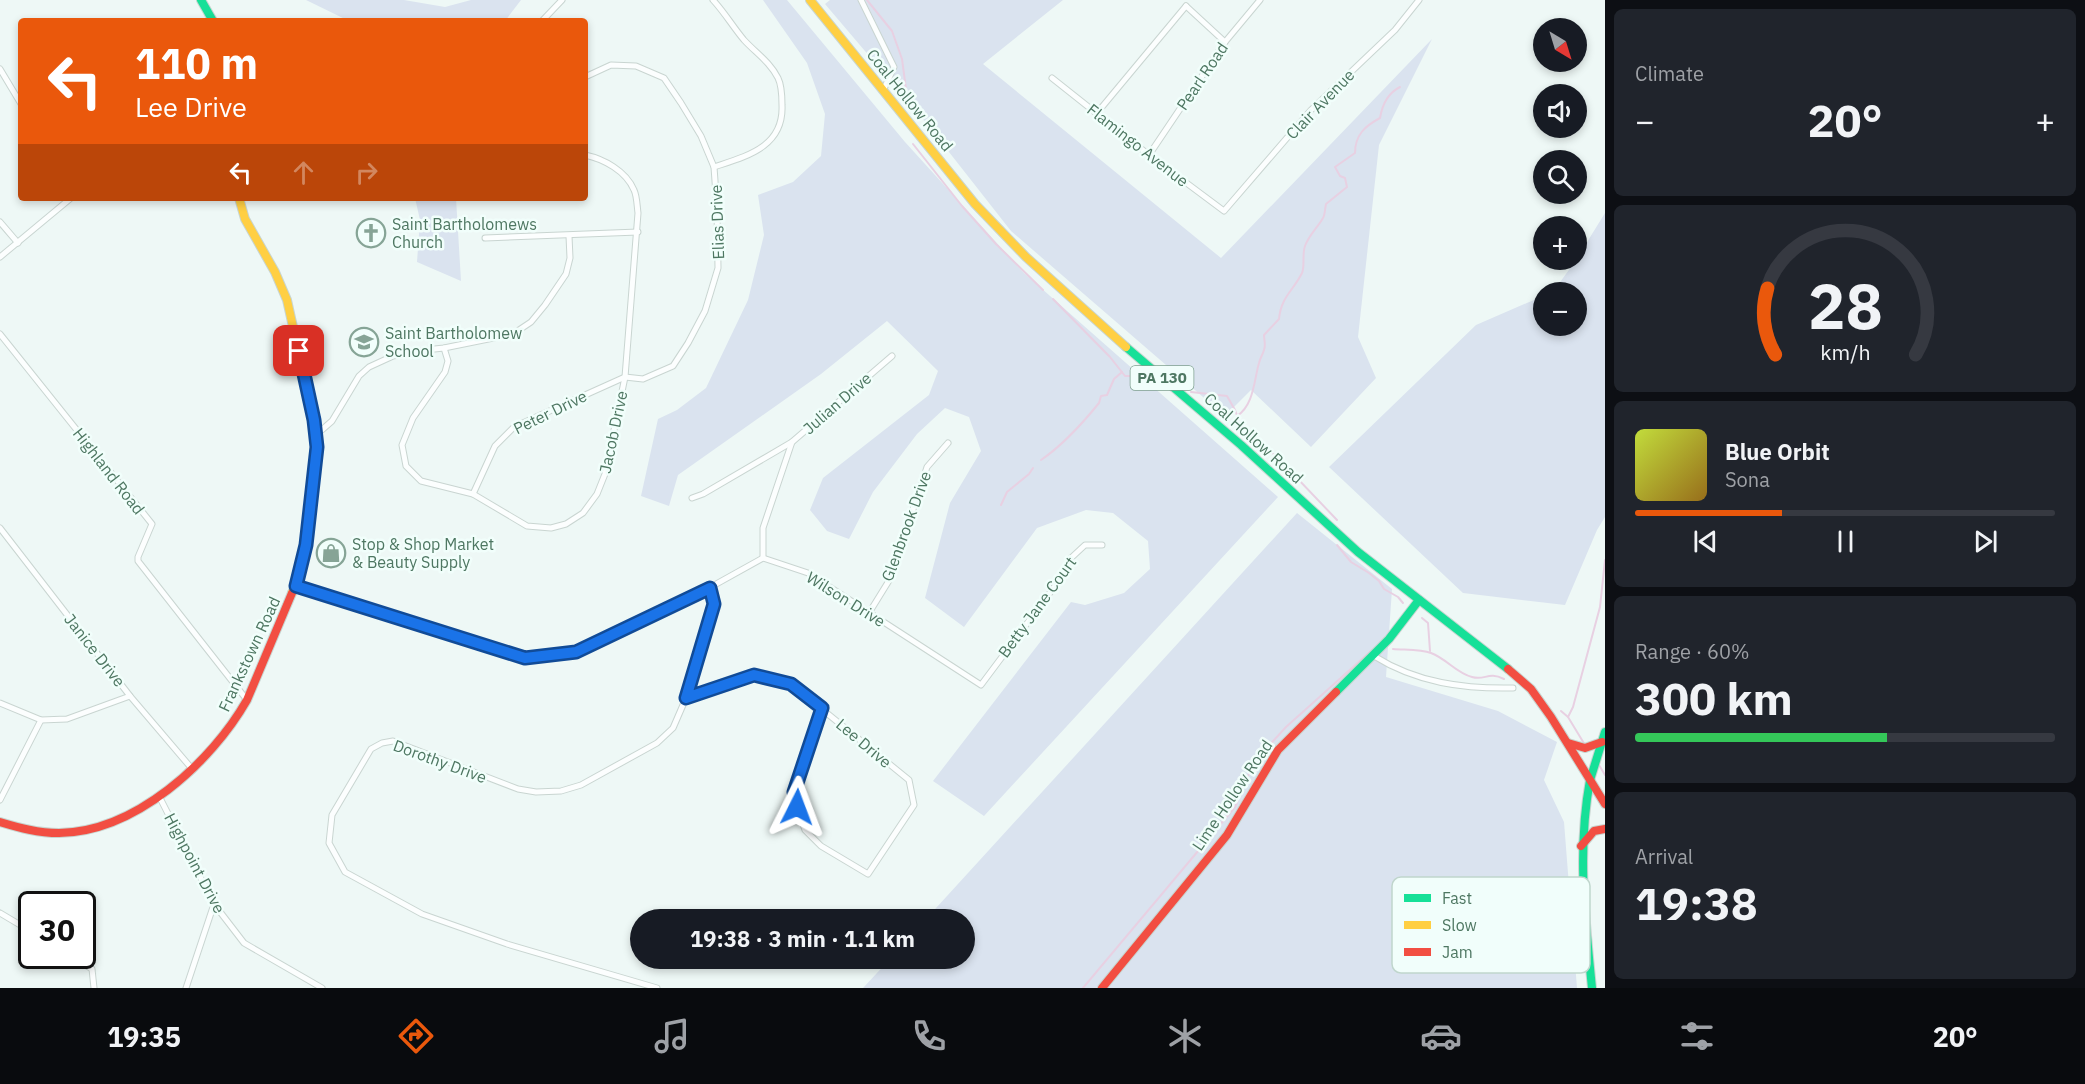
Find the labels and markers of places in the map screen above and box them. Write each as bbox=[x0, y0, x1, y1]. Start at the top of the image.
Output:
place label: Saint Bartholomews Church bbox=[392, 214, 537, 252]
church icon: Saint Bartholomews Church bbox=[355, 217, 387, 249]
place label: Saint Bartholomew School bbox=[385, 323, 522, 361]
pin bbox=[273, 325, 324, 376]
school or university icon: Saint Bartholomew School bbox=[348, 326, 380, 358]
place label: Stop & Shop Market & Beauty Supply bbox=[352, 534, 494, 572]
shop icon: Stop & Shop Market & Beauty Supply bbox=[315, 537, 347, 569]

